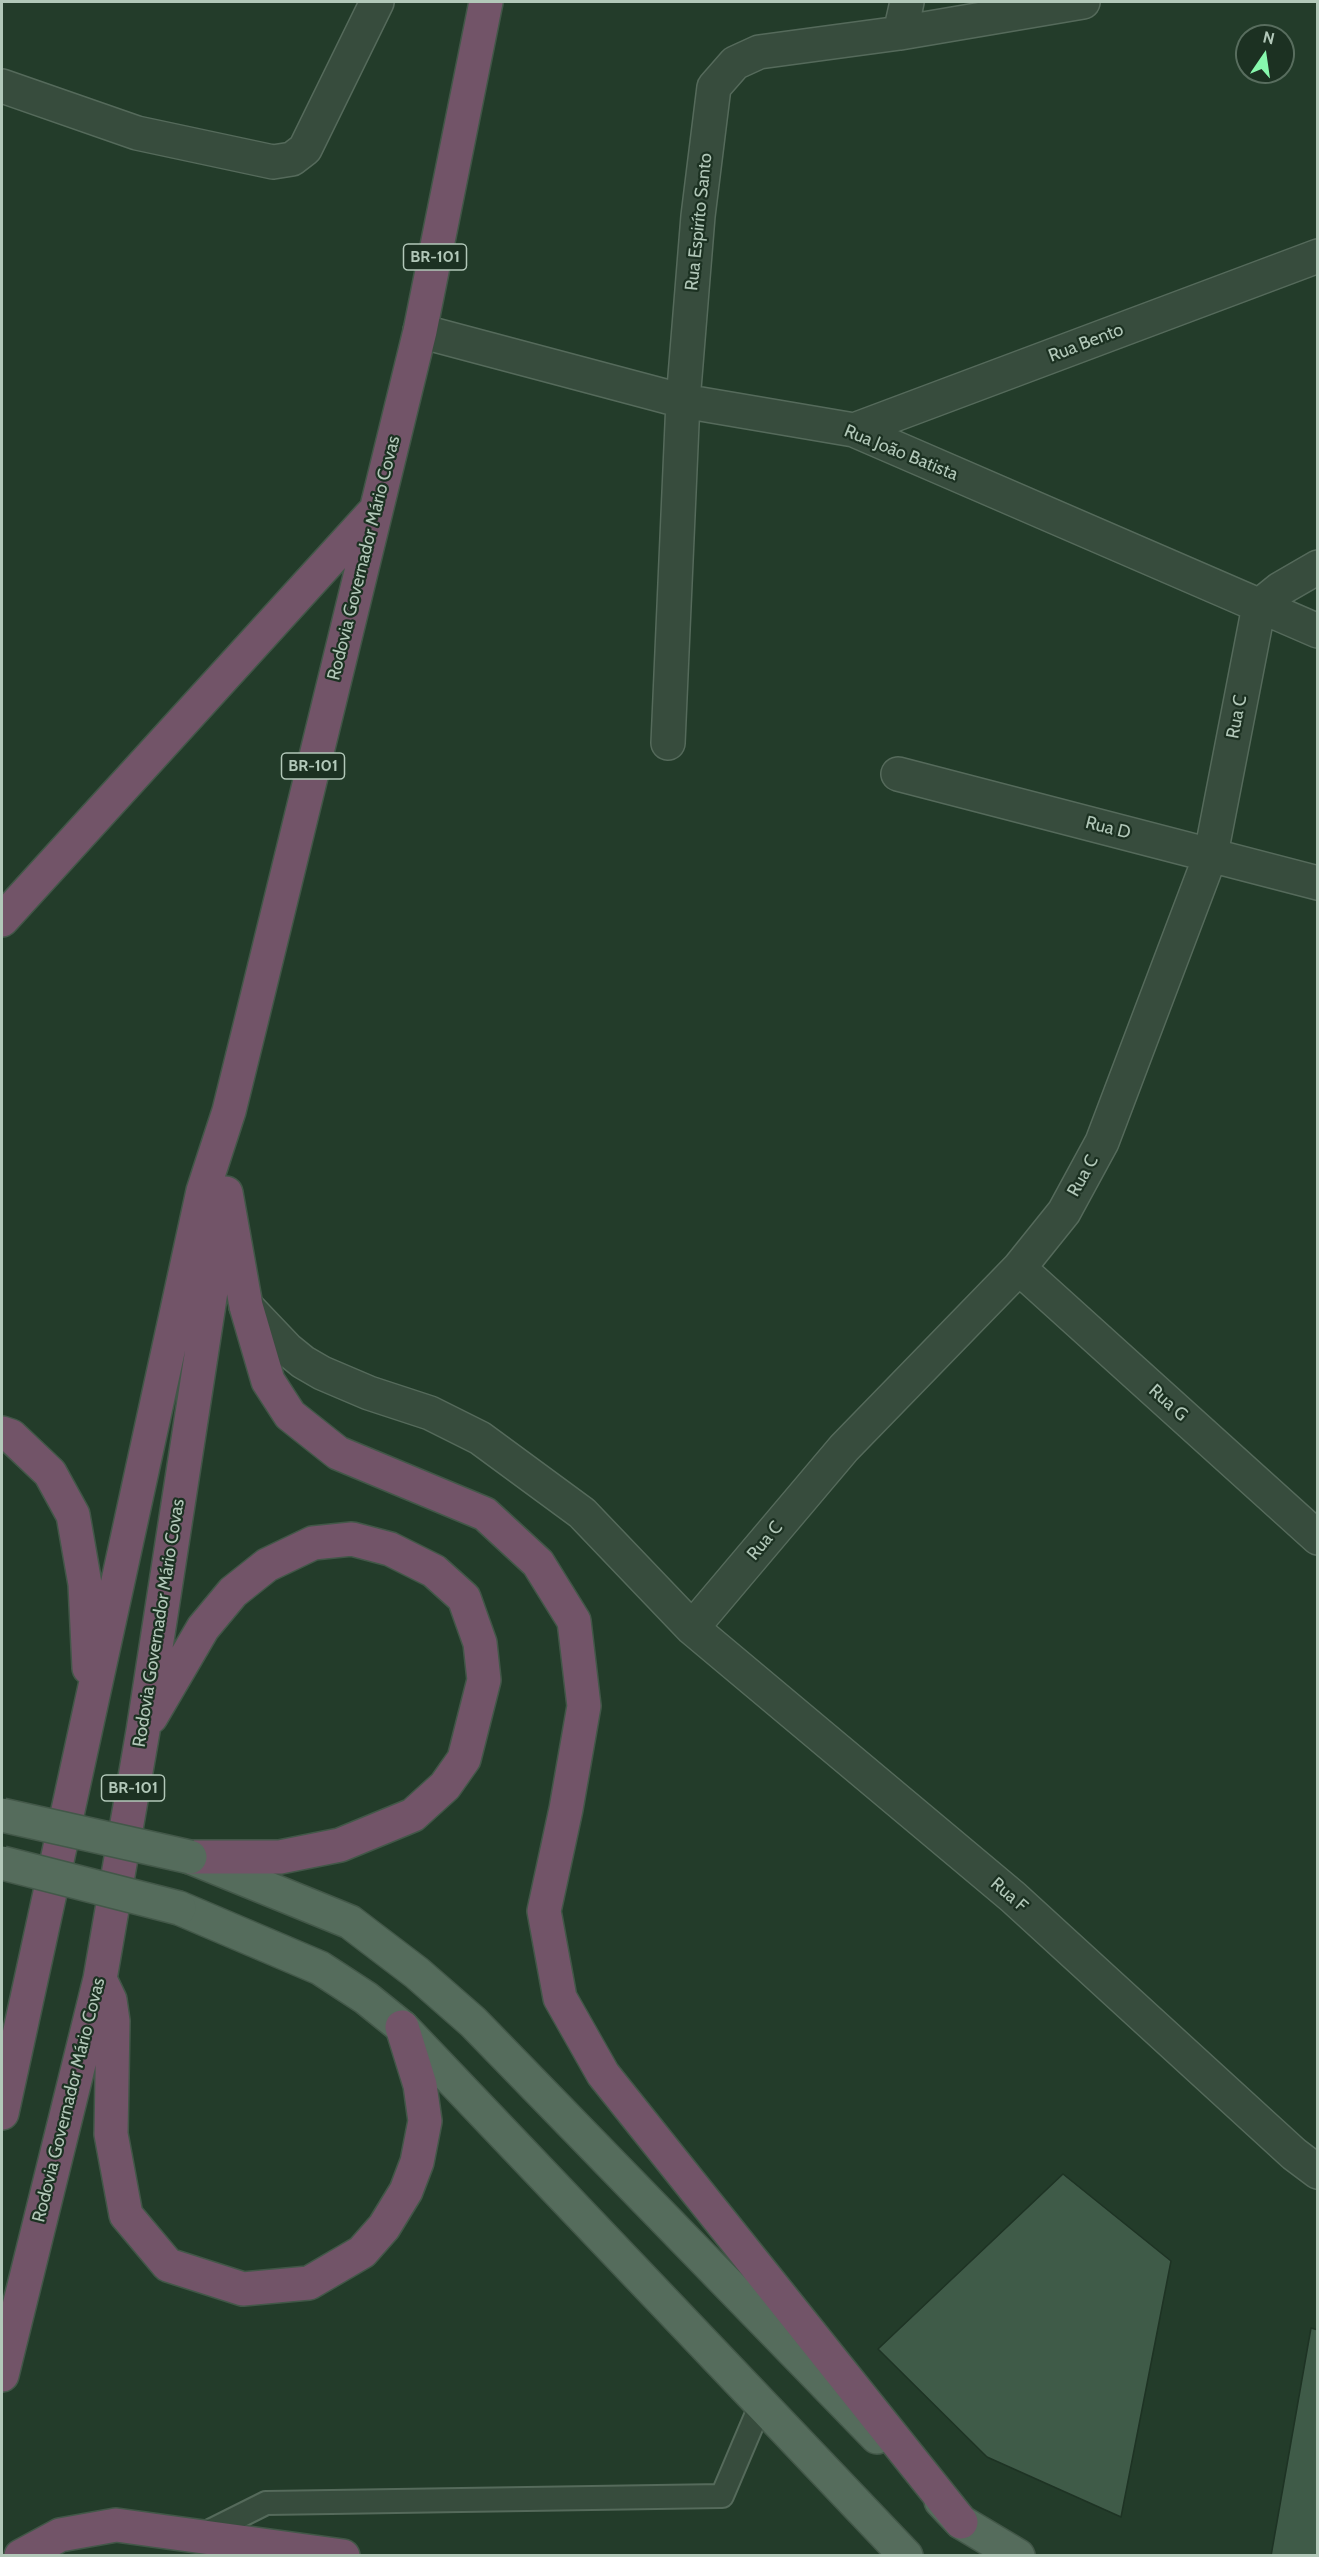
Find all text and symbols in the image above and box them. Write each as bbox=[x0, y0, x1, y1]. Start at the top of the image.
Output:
north arrow bbox=[1235, 24, 1295, 84]
text: N bbox=[1261, 27, 1276, 48]
street label: Rua Espiríto Santo bbox=[681, 152, 717, 292]
road number: BR-101 bbox=[404, 244, 466, 270]
street label: Rua Bento bbox=[1045, 319, 1127, 367]
street label: Rua João Batista bbox=[841, 420, 961, 486]
street label: Rodovia Governador Mário Covas bbox=[323, 434, 405, 682]
street label: Rua C bbox=[1222, 693, 1252, 741]
road number: BR-101 bbox=[282, 753, 344, 779]
street label: Rua D bbox=[1083, 812, 1133, 844]
street label: Rua C bbox=[1063, 1152, 1103, 1200]
street label: Rua G bbox=[1144, 1380, 1192, 1426]
street label: Rodovia Governador Mário Covas bbox=[129, 1497, 189, 1749]
street label: Rua C bbox=[743, 1517, 787, 1565]
road number: BR-101 bbox=[102, 1775, 164, 1801]
street label: Rua F bbox=[986, 1873, 1032, 1917]
street label: Rodovia Governador Mário Covas bbox=[28, 1976, 110, 2224]

